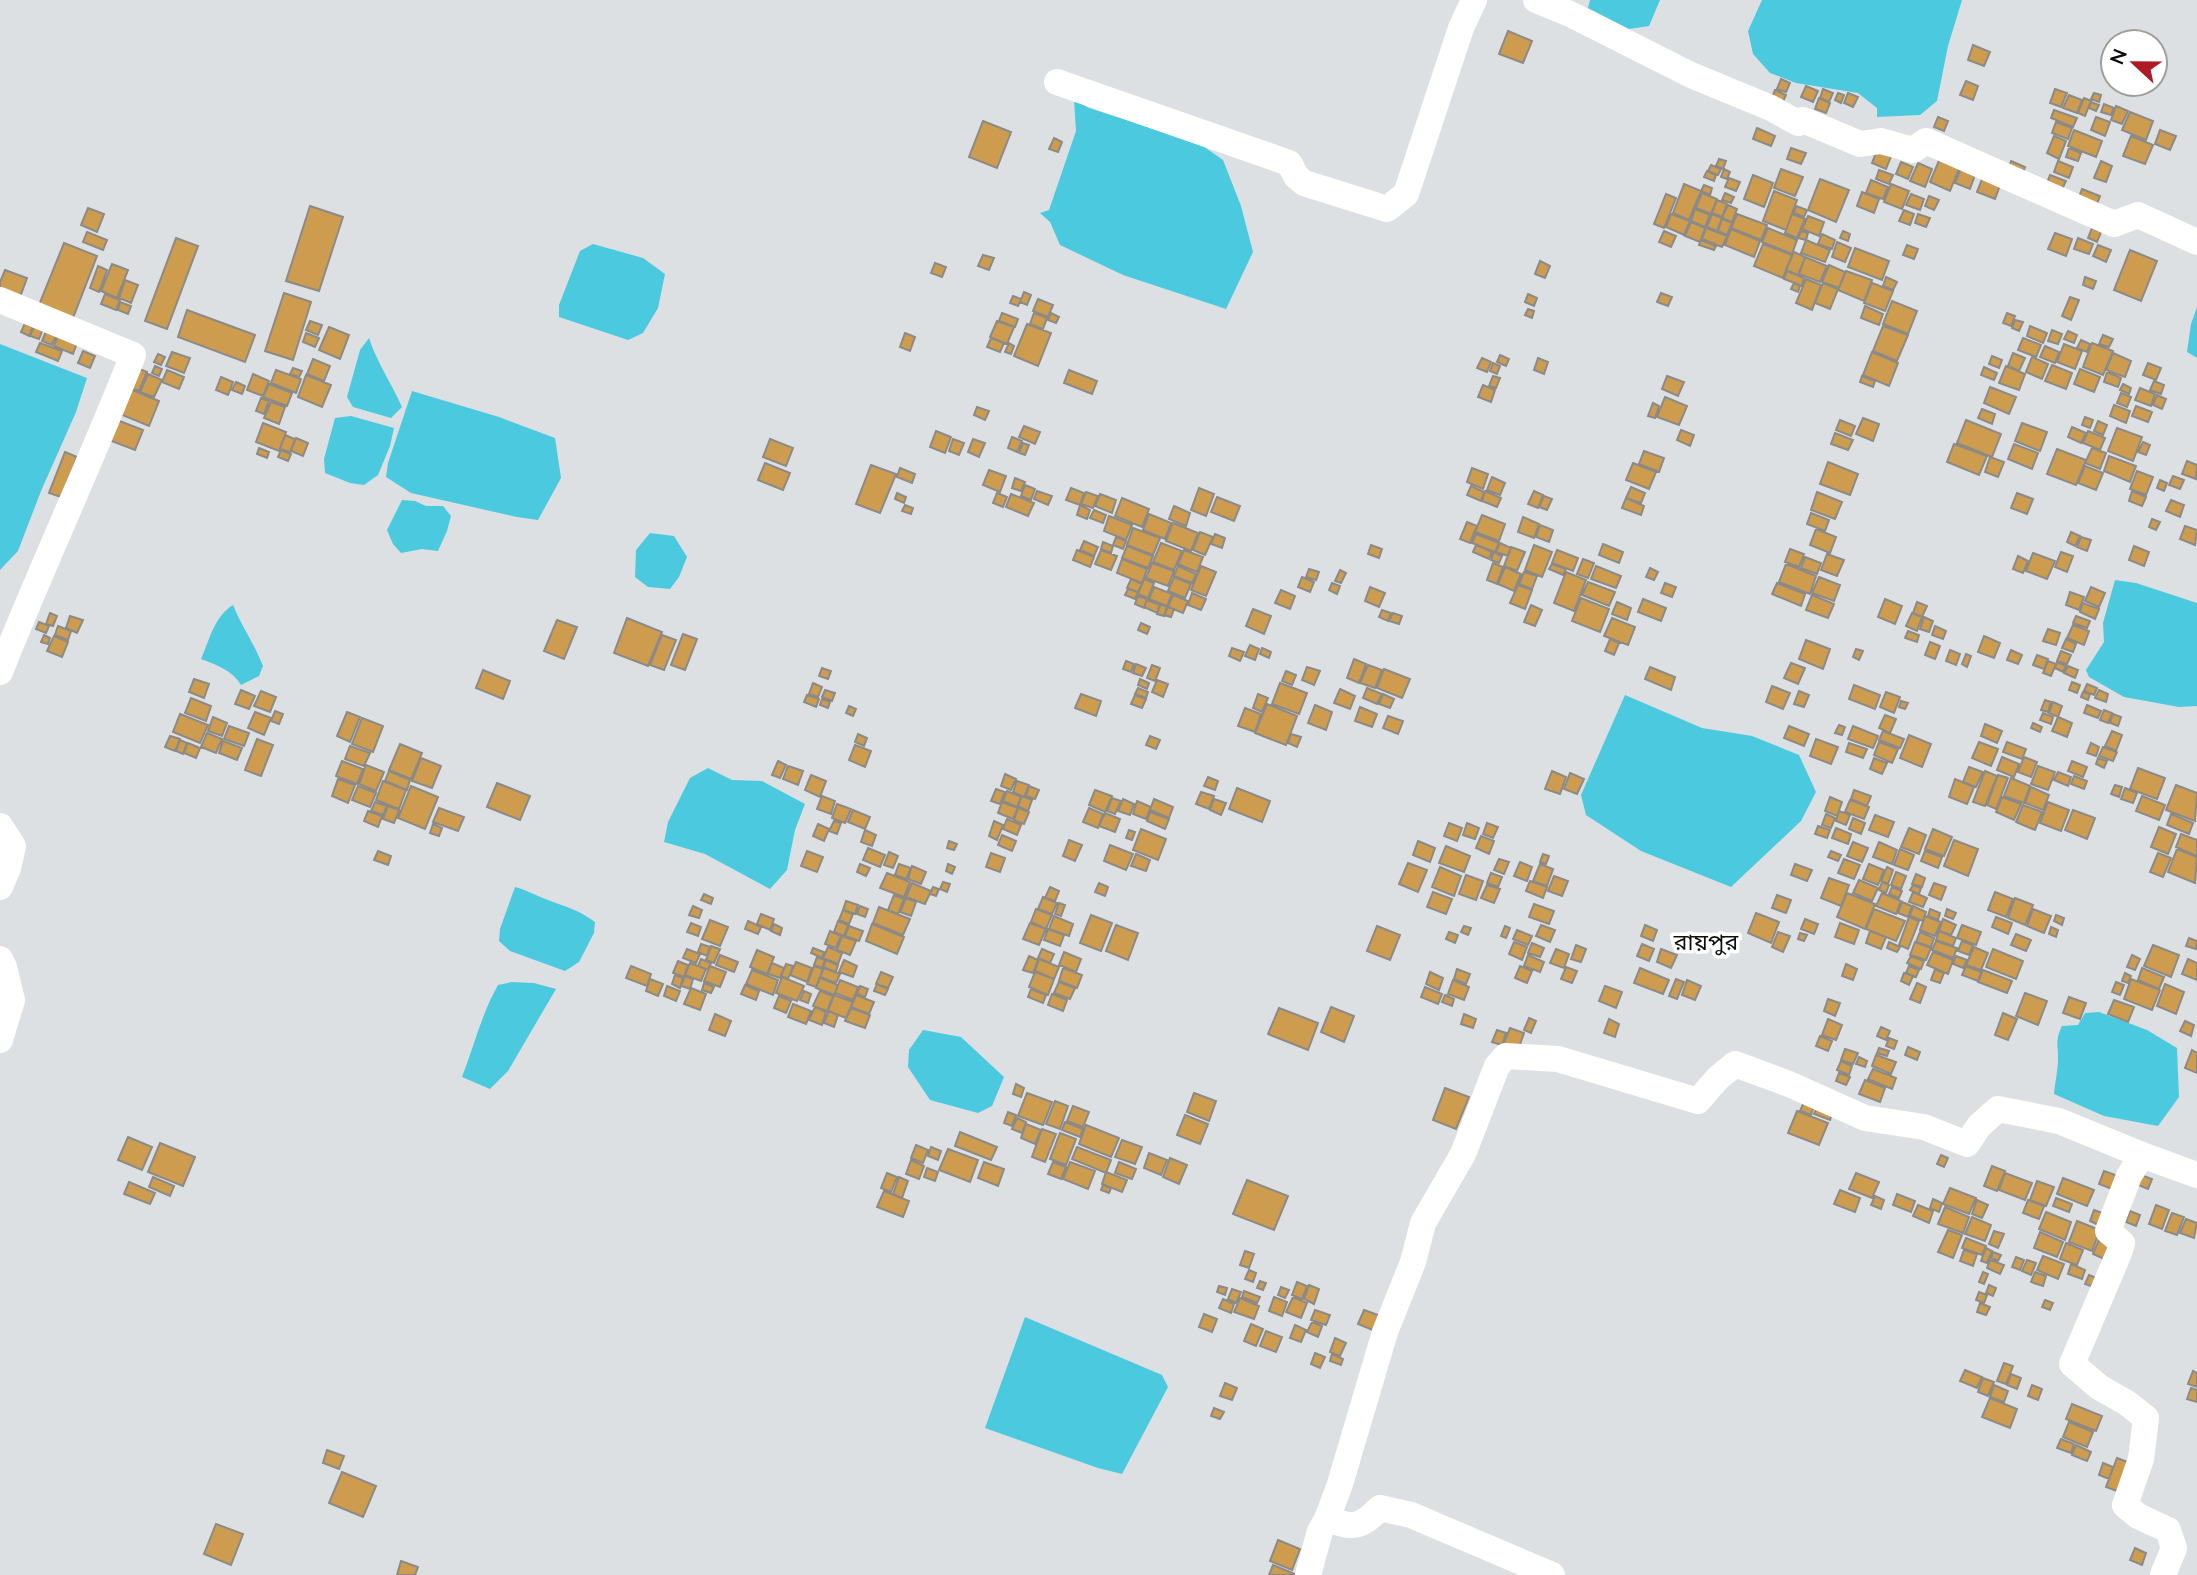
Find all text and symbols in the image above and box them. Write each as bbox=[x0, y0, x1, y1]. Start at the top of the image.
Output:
north arrow bbox=[2099, 28, 2169, 98]
text: N bbox=[2104, 45, 2131, 68]
district label: রায়পুর bbox=[1673, 927, 1738, 956]

